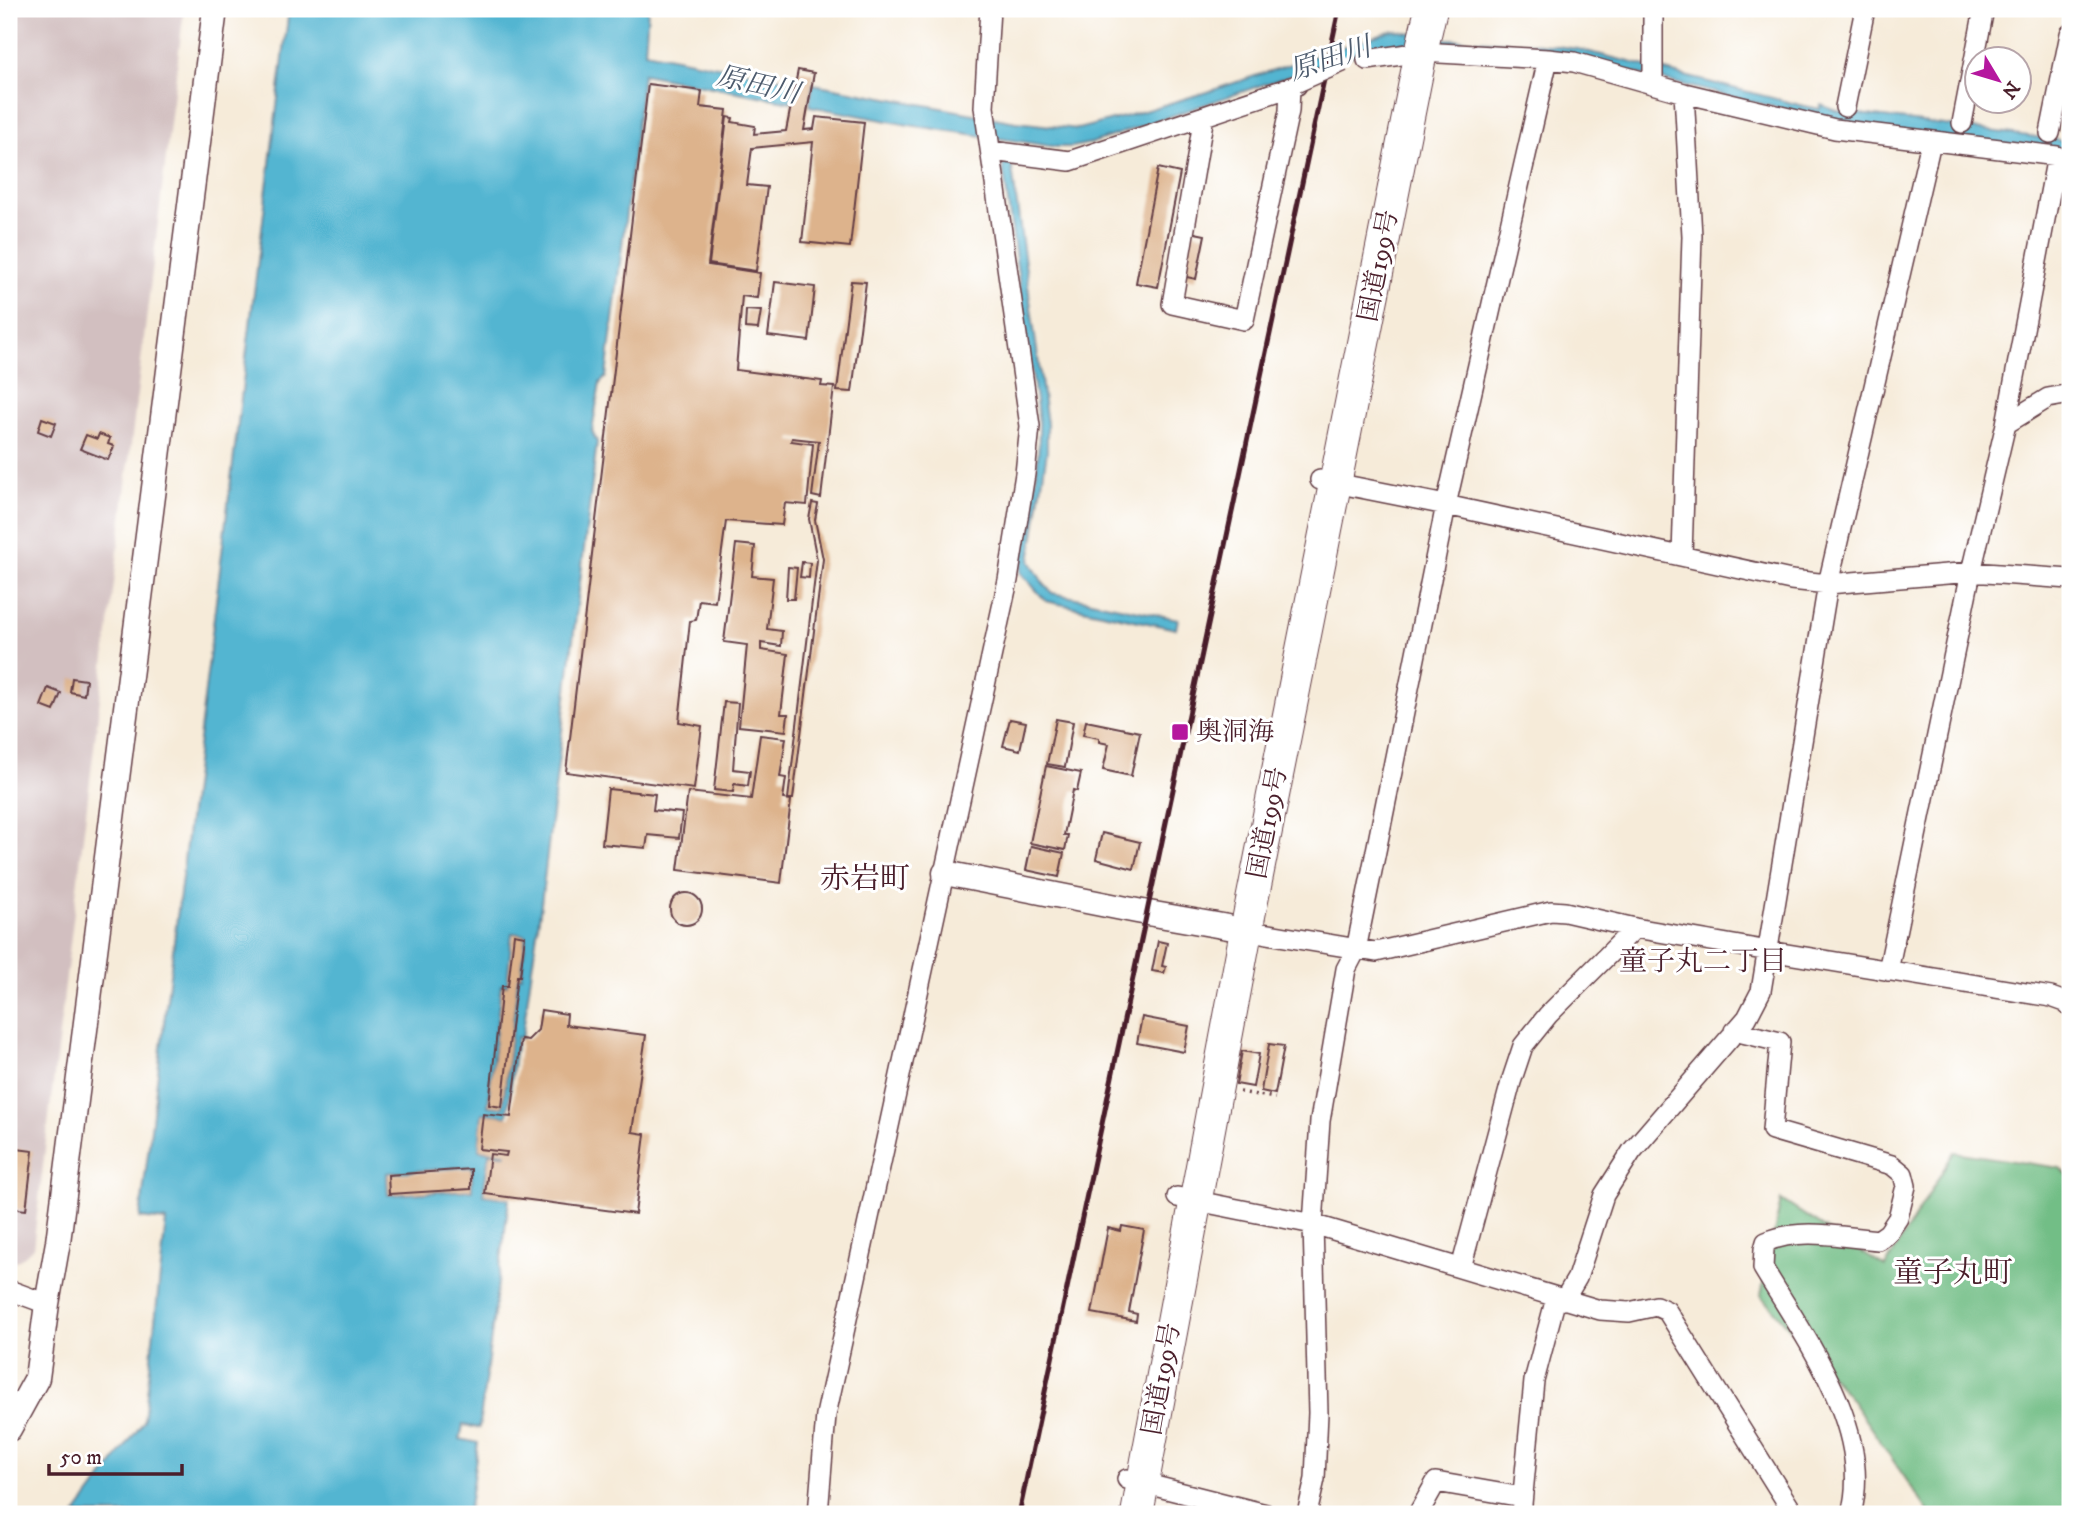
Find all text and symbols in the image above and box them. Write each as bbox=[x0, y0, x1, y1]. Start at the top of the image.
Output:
water label: 原田川 bbox=[1285, 28, 1378, 89]
north arrow bbox=[1964, 46, 2034, 116]
water label: 原田川 bbox=[713, 58, 806, 112]
text: N bbox=[1996, 76, 2024, 103]
street label: 国道199号 bbox=[1352, 207, 1406, 325]
place label: 奥洞海 bbox=[1196, 716, 1274, 749]
marker: 奥洞海 bbox=[1170, 722, 1190, 742]
street label: 国道199号 bbox=[1241, 764, 1295, 882]
district label: 赤岩町 bbox=[820, 861, 910, 898]
district label: 童子丸二丁目 bbox=[1619, 944, 1787, 979]
district label: 童子丸町 bbox=[1893, 1255, 2013, 1292]
street label: 国道199号 bbox=[1136, 1320, 1188, 1438]
scale bar bbox=[49, 1432, 182, 1476]
text: 50 m bbox=[60, 1445, 102, 1471]

